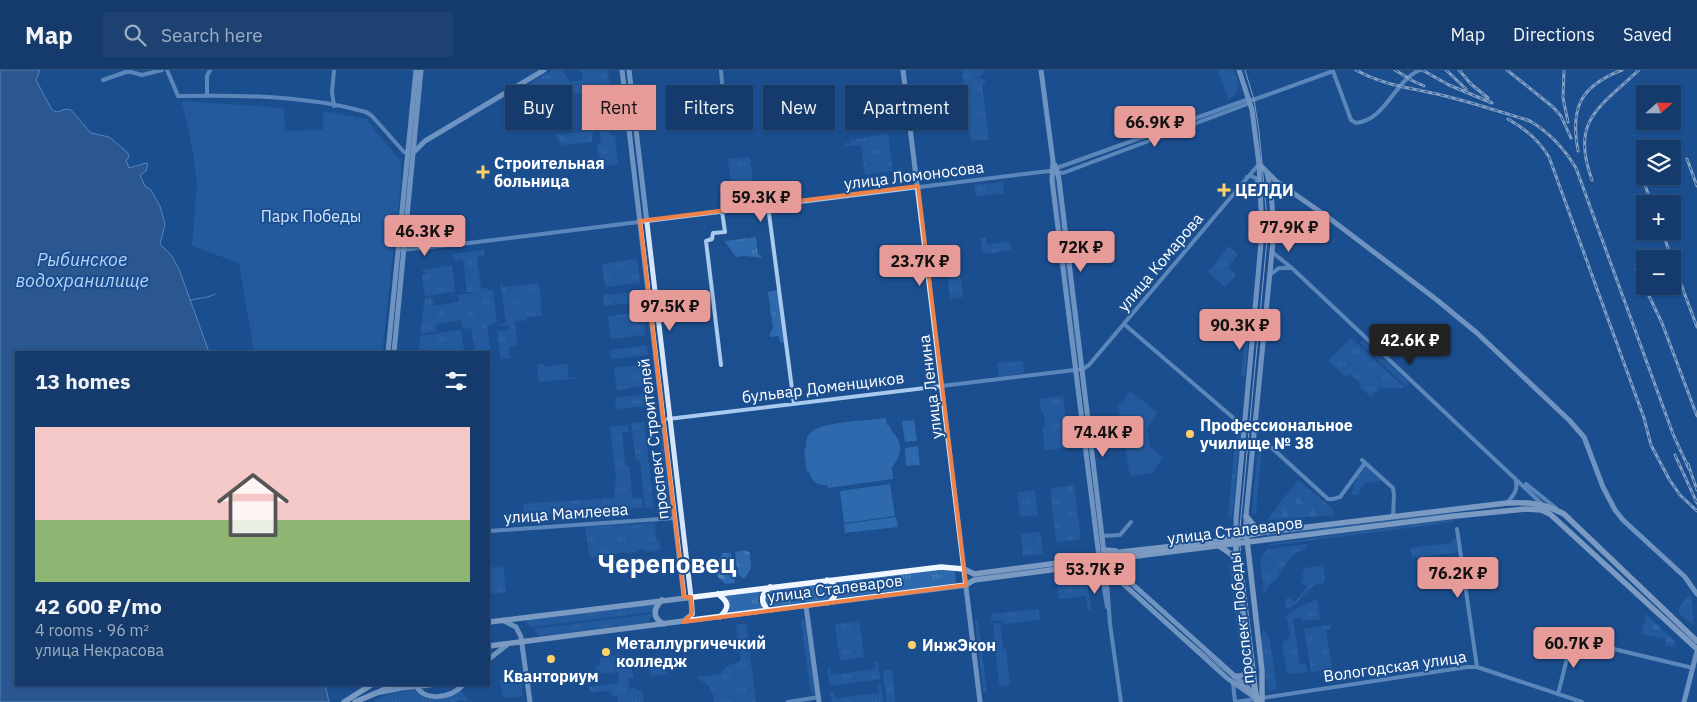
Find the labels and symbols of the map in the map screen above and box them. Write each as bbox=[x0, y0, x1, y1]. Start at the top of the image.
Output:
north arrow bbox=[1636, 85, 1681, 130]
pin: 66.9K ₽ bbox=[1109, 106, 1201, 148]
place label: Строительная больница bbox=[494, 153, 605, 191]
street label: улица Ломоносова bbox=[843, 156, 986, 194]
marker: Строительная больница bbox=[476, 165, 490, 179]
pin: 59.3K ₽ bbox=[715, 180, 807, 223]
place label: ЦЕЛДИ bbox=[1235, 180, 1294, 200]
marker: ЦЕЛДИ bbox=[1217, 183, 1231, 197]
park label: Парк Победы bbox=[261, 206, 361, 226]
street label: улица Комарова bbox=[1113, 208, 1207, 315]
pin: 77.9K ₽ bbox=[1243, 210, 1335, 253]
pin: 46.3K ₽ bbox=[379, 214, 471, 257]
pin: 72K ₽ bbox=[1046, 230, 1116, 273]
pin: 23.7K ₽ bbox=[874, 244, 966, 287]
water label: Рыбинское водохранилище bbox=[15, 248, 149, 292]
pin: 97.5K ₽ bbox=[624, 290, 716, 332]
pin: 90.3K ₽ bbox=[1194, 308, 1286, 351]
pin: 42.6K ₽ bbox=[1364, 324, 1456, 366]
street label: улица Ленина bbox=[914, 333, 946, 440]
street label: проспект Строителей bbox=[633, 357, 673, 521]
street label: бульвар Доменщиков bbox=[741, 367, 905, 407]
place label: Профессиональное училище № 38 bbox=[1200, 415, 1353, 453]
pin: 74.4K ₽ bbox=[1057, 416, 1149, 458]
marker: Профессиональное училище № 38 bbox=[1184, 428, 1196, 440]
street label: улица Мамлеева bbox=[503, 499, 629, 527]
street label: улица Сталеваров bbox=[1166, 512, 1304, 548]
district label: Череповец bbox=[598, 546, 737, 580]
street label: проспект Победы bbox=[1224, 551, 1258, 685]
pin: 53.7K ₽ bbox=[1049, 552, 1141, 595]
pin: 76.2K ₽ bbox=[1412, 556, 1504, 599]
street label: улица Сталеваров bbox=[766, 570, 904, 606]
pin: 60.7K ₽ bbox=[1528, 626, 1620, 669]
place label: Металлургичечкий колледж bbox=[616, 633, 766, 671]
place label: ИнжЭкон bbox=[922, 635, 996, 655]
marker: ИнжЭкон bbox=[906, 639, 918, 651]
marker: Металлургичечкий колледж bbox=[600, 646, 612, 658]
street label: Вологодская улица bbox=[1322, 646, 1468, 686]
marker: Кванториум bbox=[545, 653, 557, 665]
place label: Кванториум bbox=[503, 666, 599, 686]

